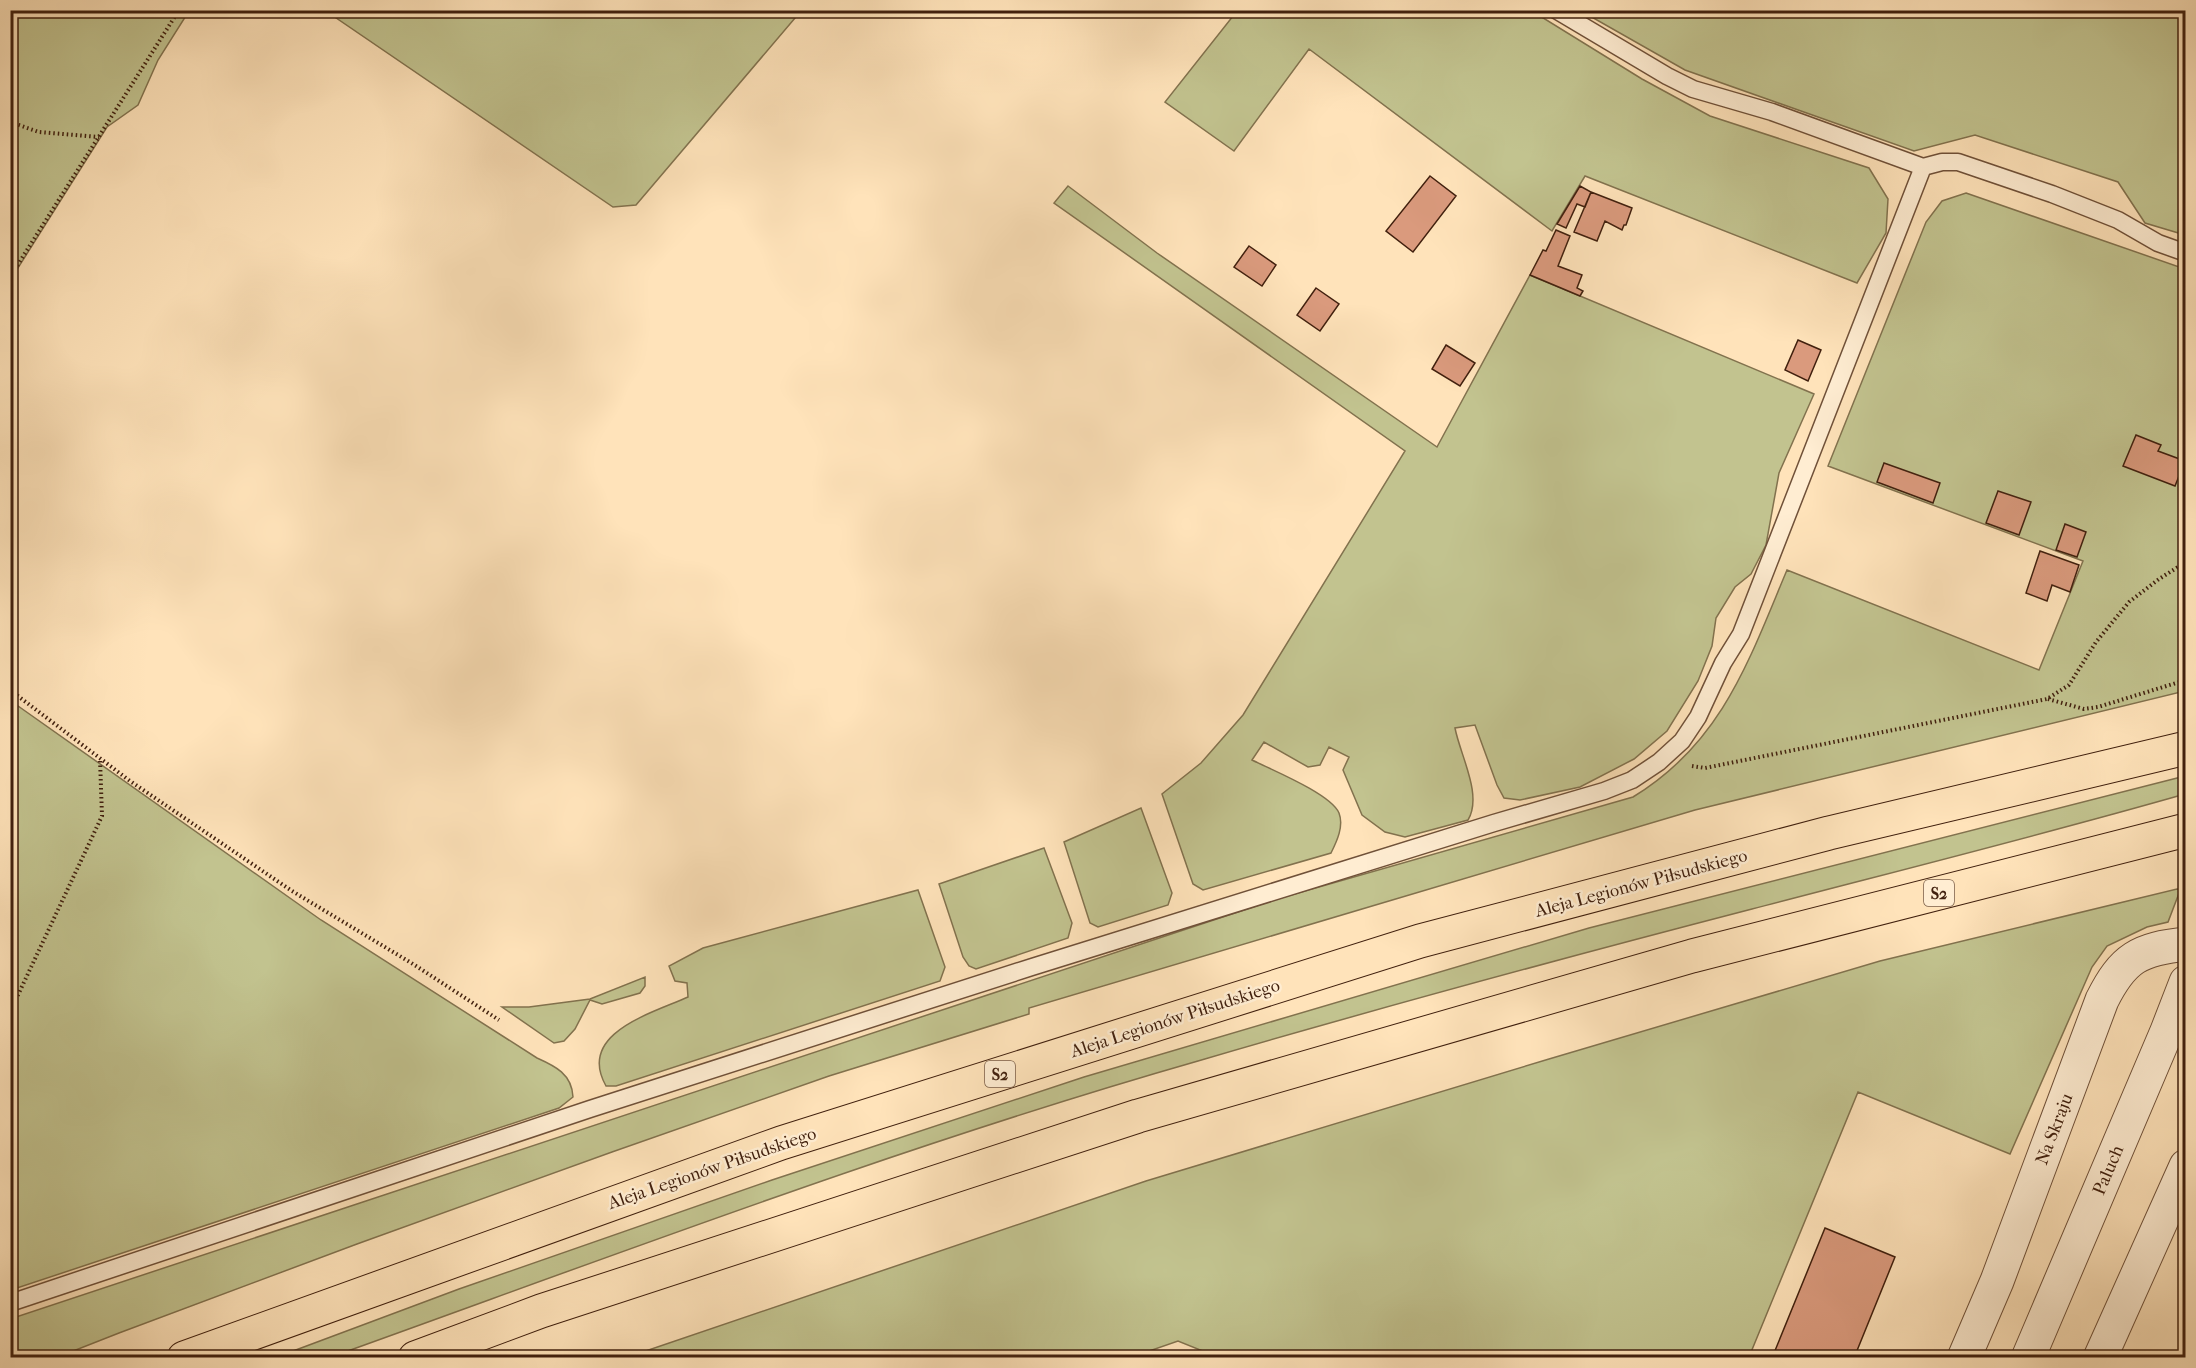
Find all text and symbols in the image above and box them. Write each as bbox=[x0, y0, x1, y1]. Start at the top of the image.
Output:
street label: Aleja Legionów Piłsudskiego bbox=[1532, 845, 1750, 922]
road number: S2 bbox=[1924, 880, 1954, 906]
street label: Aleja Legionów Piłsudskiego bbox=[1067, 975, 1282, 1063]
road number: S2 bbox=[985, 1061, 1015, 1087]
street label: Na Skraju bbox=[2031, 1090, 2078, 1168]
street label: Aleja Legionów Piłsudskiego bbox=[604, 1123, 819, 1214]
street label: Paluch bbox=[2089, 1142, 2128, 1198]

